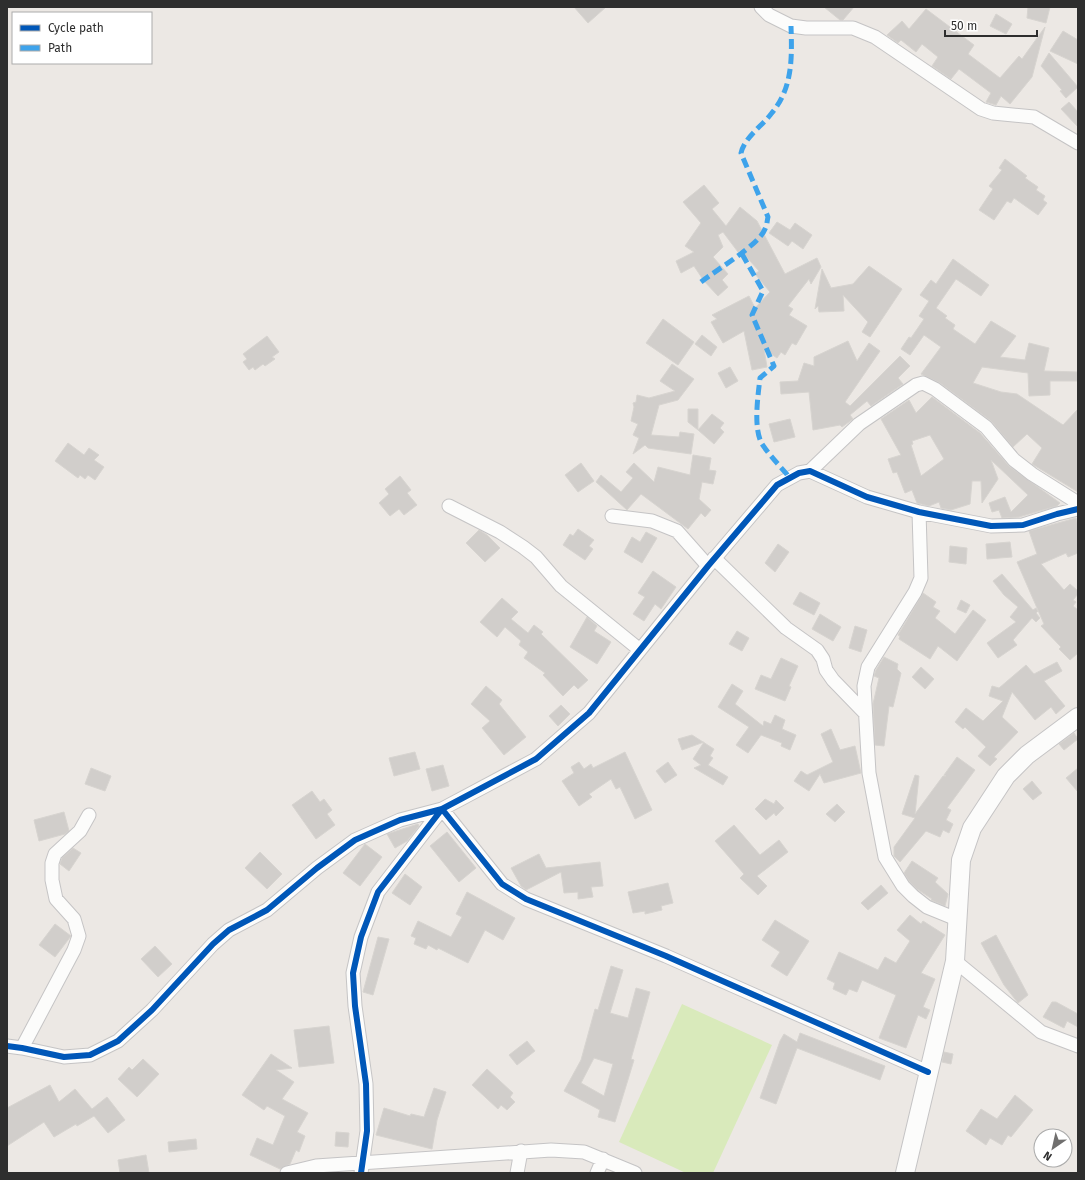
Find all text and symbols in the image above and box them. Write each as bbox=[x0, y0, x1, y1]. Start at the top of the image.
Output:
legend bbox=[12, 12, 152, 64]
scale bar bbox=[945, 12, 1037, 38]
text: 50 m bbox=[951, 19, 977, 33]
text: Cycle path bbox=[48, 21, 104, 35]
text: Path bbox=[48, 41, 72, 55]
north arrow bbox=[1033, 1128, 1073, 1168]
text: N bbox=[1041, 1148, 1054, 1163]

